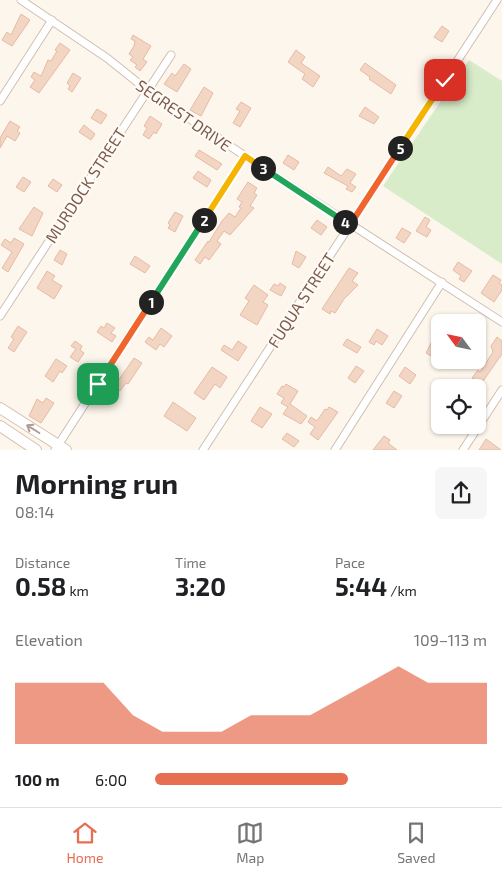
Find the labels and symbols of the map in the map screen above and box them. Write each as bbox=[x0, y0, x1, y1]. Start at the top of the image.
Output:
pin bbox=[424, 59, 466, 101]
street label: SEGREST DRIVE bbox=[133, 75, 235, 155]
street label: MURDOCK STREET bbox=[41, 124, 129, 246]
pin: 5 bbox=[388, 136, 412, 160]
pin: 3 bbox=[250, 156, 276, 180]
pin: 2 bbox=[192, 208, 216, 232]
pin: 4 bbox=[332, 210, 358, 234]
street label: FUQUA STREET bbox=[263, 249, 340, 351]
pin: 1 bbox=[138, 290, 164, 314]
north arrow bbox=[431, 314, 486, 369]
pin bbox=[77, 363, 119, 405]
one-way arrow bbox=[27, 423, 41, 433]

